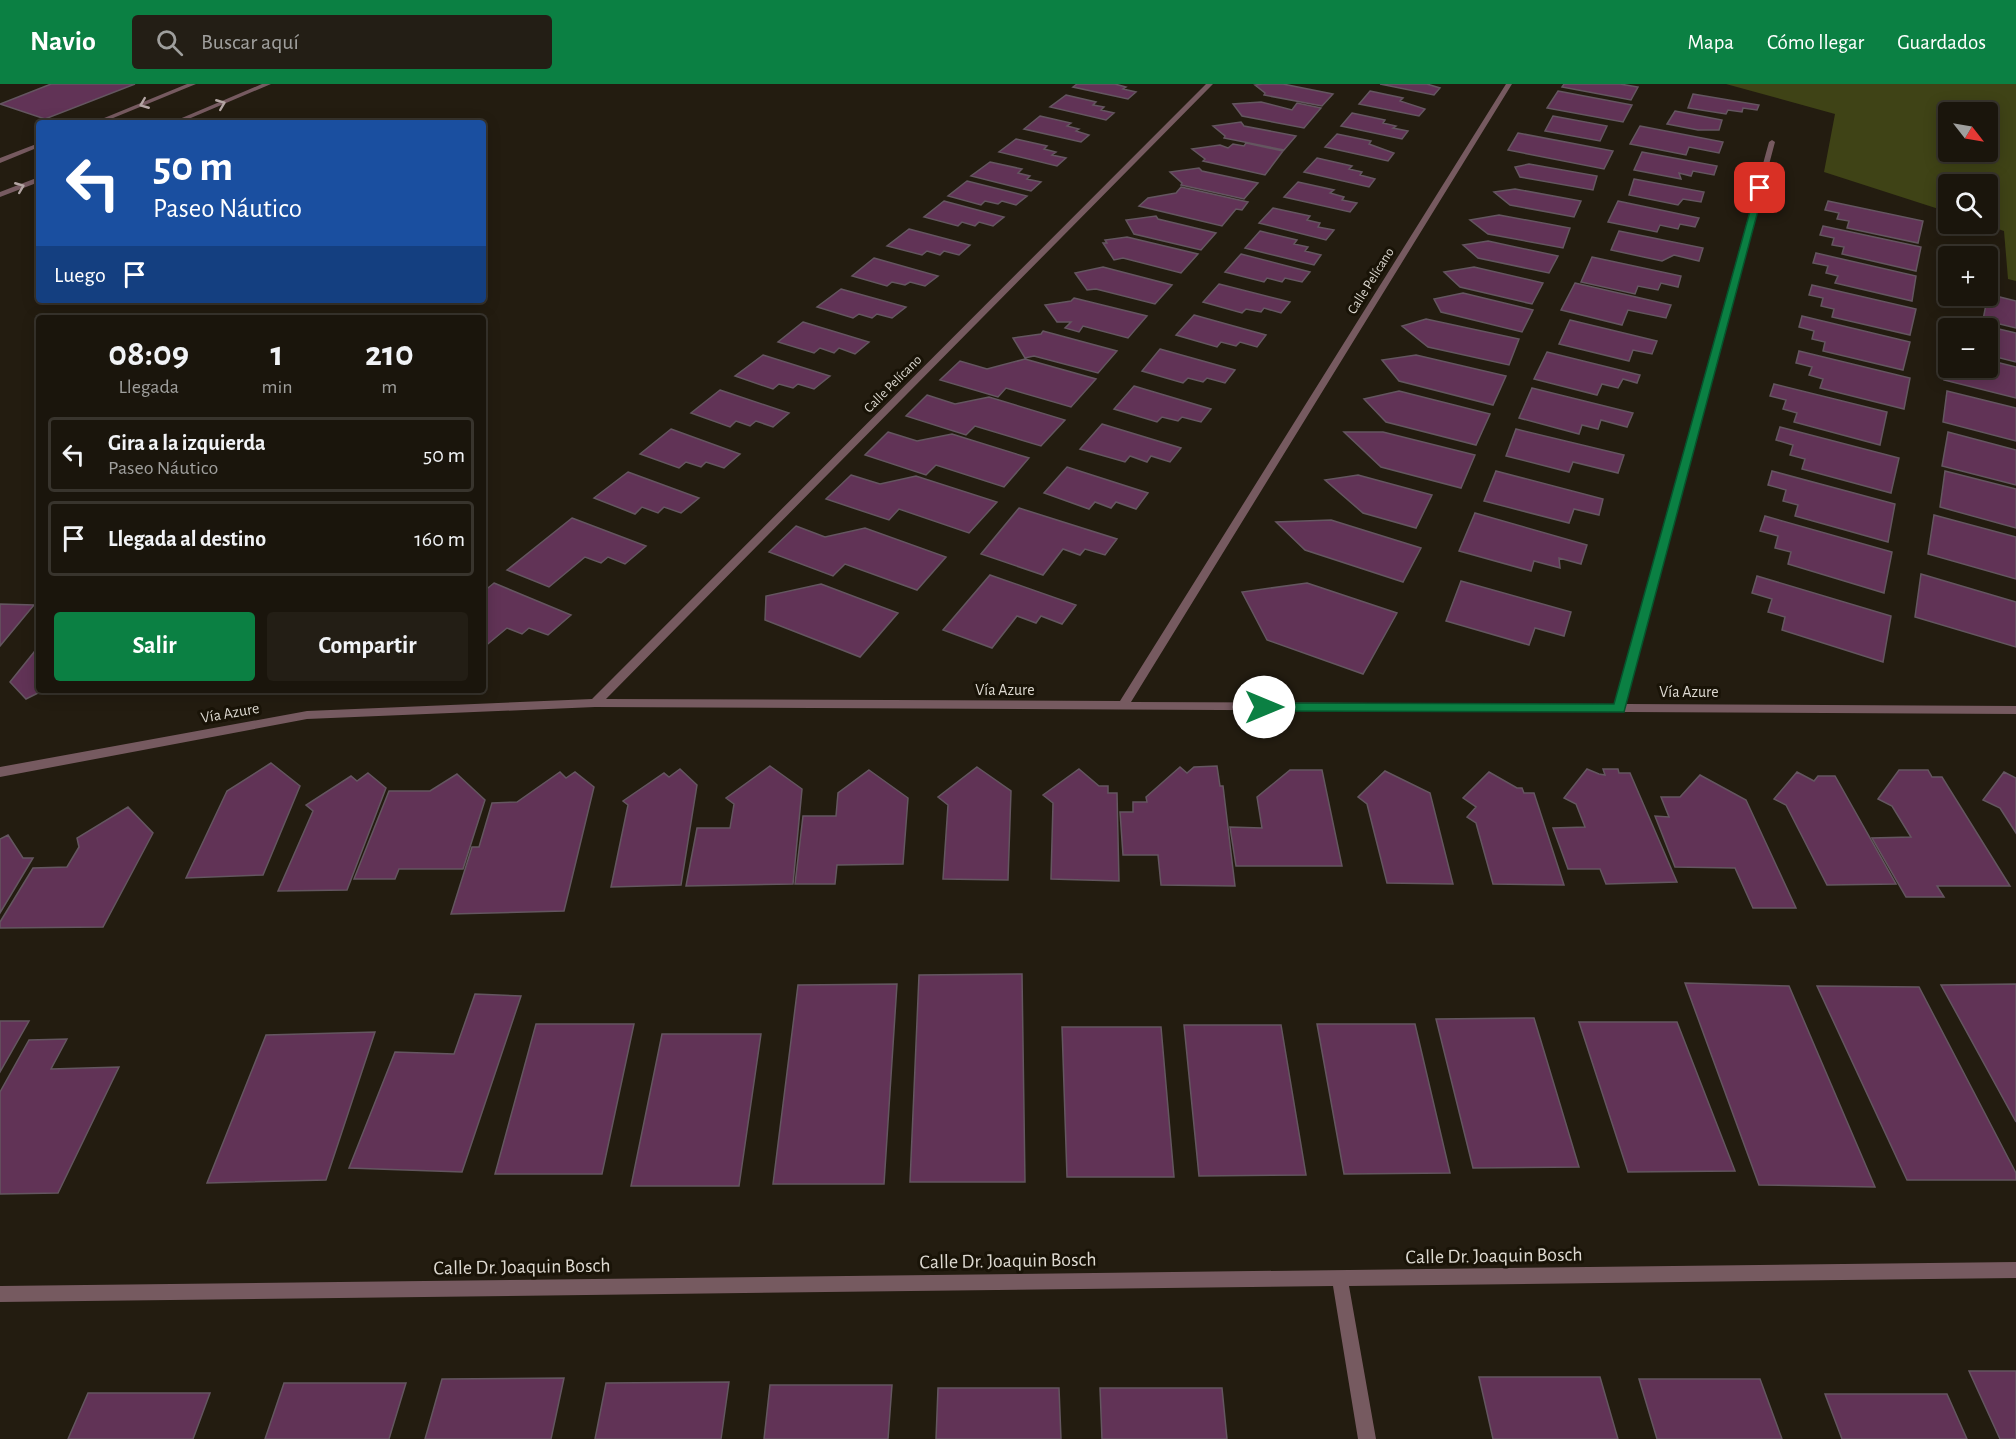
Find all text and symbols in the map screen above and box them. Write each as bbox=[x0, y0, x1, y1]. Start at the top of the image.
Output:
search box bbox=[132, 15, 552, 69]
icon: search bbox=[153, 26, 186, 59]
text: Navio bbox=[30, 28, 96, 56]
text: Buscar aquí bbox=[201, 31, 299, 53]
text: Mapa bbox=[1688, 32, 1734, 53]
text: Cómo llegar bbox=[1767, 32, 1864, 53]
text: Guardados bbox=[1897, 32, 1986, 53]
one-way arrow bbox=[139, 96, 150, 109]
one-way arrow bbox=[214, 99, 225, 111]
north arrow bbox=[1938, 102, 1998, 162]
map controls bbox=[1938, 102, 1998, 378]
icon: left bbox=[54, 144, 132, 222]
text: 50 m bbox=[153, 146, 233, 188]
pin bbox=[1734, 162, 1785, 213]
icon: arrive bbox=[1743, 171, 1776, 204]
button: search bbox=[1938, 174, 1998, 234]
one-way arrow bbox=[13, 182, 24, 194]
text: Paseo Náutico bbox=[153, 195, 302, 222]
street label: Calle Pelícano bbox=[1345, 245, 1397, 317]
button: + bbox=[1938, 246, 1998, 306]
icon: arrive bbox=[118, 258, 151, 291]
text: Luego bbox=[54, 264, 106, 286]
button: − bbox=[1938, 318, 1998, 378]
text: 08:09 bbox=[108, 336, 189, 372]
text: 1 bbox=[271, 336, 284, 372]
text: 210 bbox=[365, 336, 414, 372]
street label: Calle Pelícano bbox=[861, 352, 925, 416]
text: Llegada bbox=[118, 377, 179, 397]
text: min bbox=[262, 377, 293, 397]
text: m bbox=[381, 377, 397, 397]
text: Gira a la izquierda bbox=[108, 432, 266, 454]
icon: left bbox=[57, 438, 90, 471]
text: 50 m bbox=[423, 444, 465, 466]
text: Paseo Náutico bbox=[108, 458, 218, 478]
icon: arrive bbox=[57, 522, 90, 555]
text: Llegada al destino bbox=[108, 528, 266, 550]
text: 160 m bbox=[414, 528, 465, 550]
button: Salir bbox=[54, 612, 255, 681]
button: Compartir bbox=[267, 612, 468, 681]
position arrow bbox=[1232, 675, 1296, 739]
street label: Vía Azure bbox=[975, 682, 1035, 698]
street label: Vía Azure bbox=[1659, 684, 1719, 700]
street label: Vía Azure bbox=[199, 700, 261, 726]
street label: Calle Dr. Joaquin Bosch bbox=[1405, 1244, 1583, 1268]
street label: Calle Dr. Joaquin Bosch bbox=[919, 1249, 1097, 1273]
street label: Calle Dr. Joaquin Bosch bbox=[433, 1255, 611, 1279]

